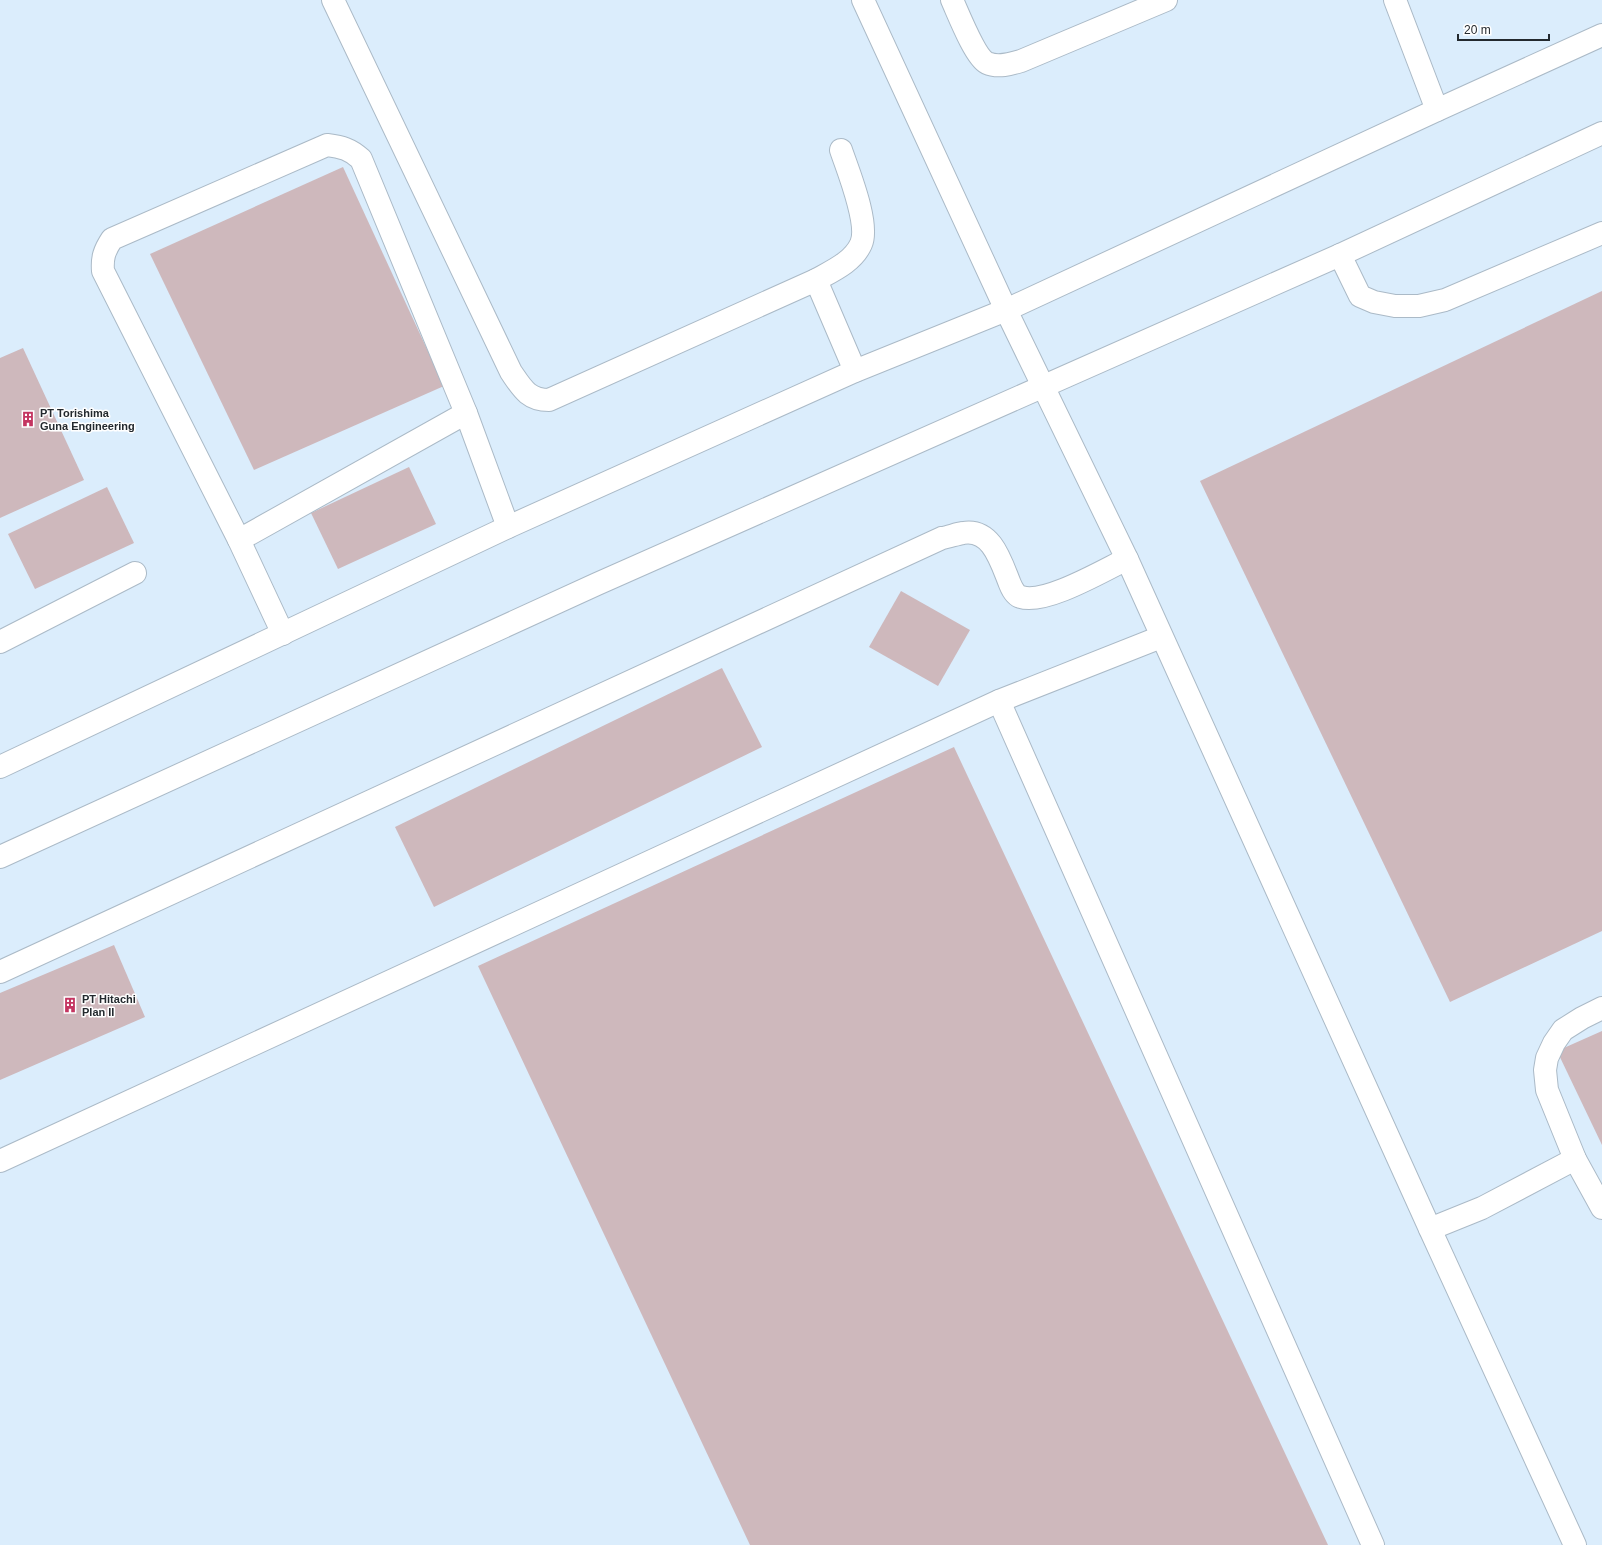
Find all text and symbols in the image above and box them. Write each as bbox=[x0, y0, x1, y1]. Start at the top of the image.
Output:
scale bar bbox=[1458, 16, 1549, 42]
text: 20 m bbox=[1464, 23, 1491, 37]
place label: PT Torishima Guna Engineering bbox=[40, 407, 135, 432]
building icon: PT Torishima Guna Engineering bbox=[19, 410, 37, 428]
place label: PT Hitachi Plan II bbox=[82, 993, 136, 1018]
building icon: PT Hitachi Plan II bbox=[61, 996, 79, 1014]

